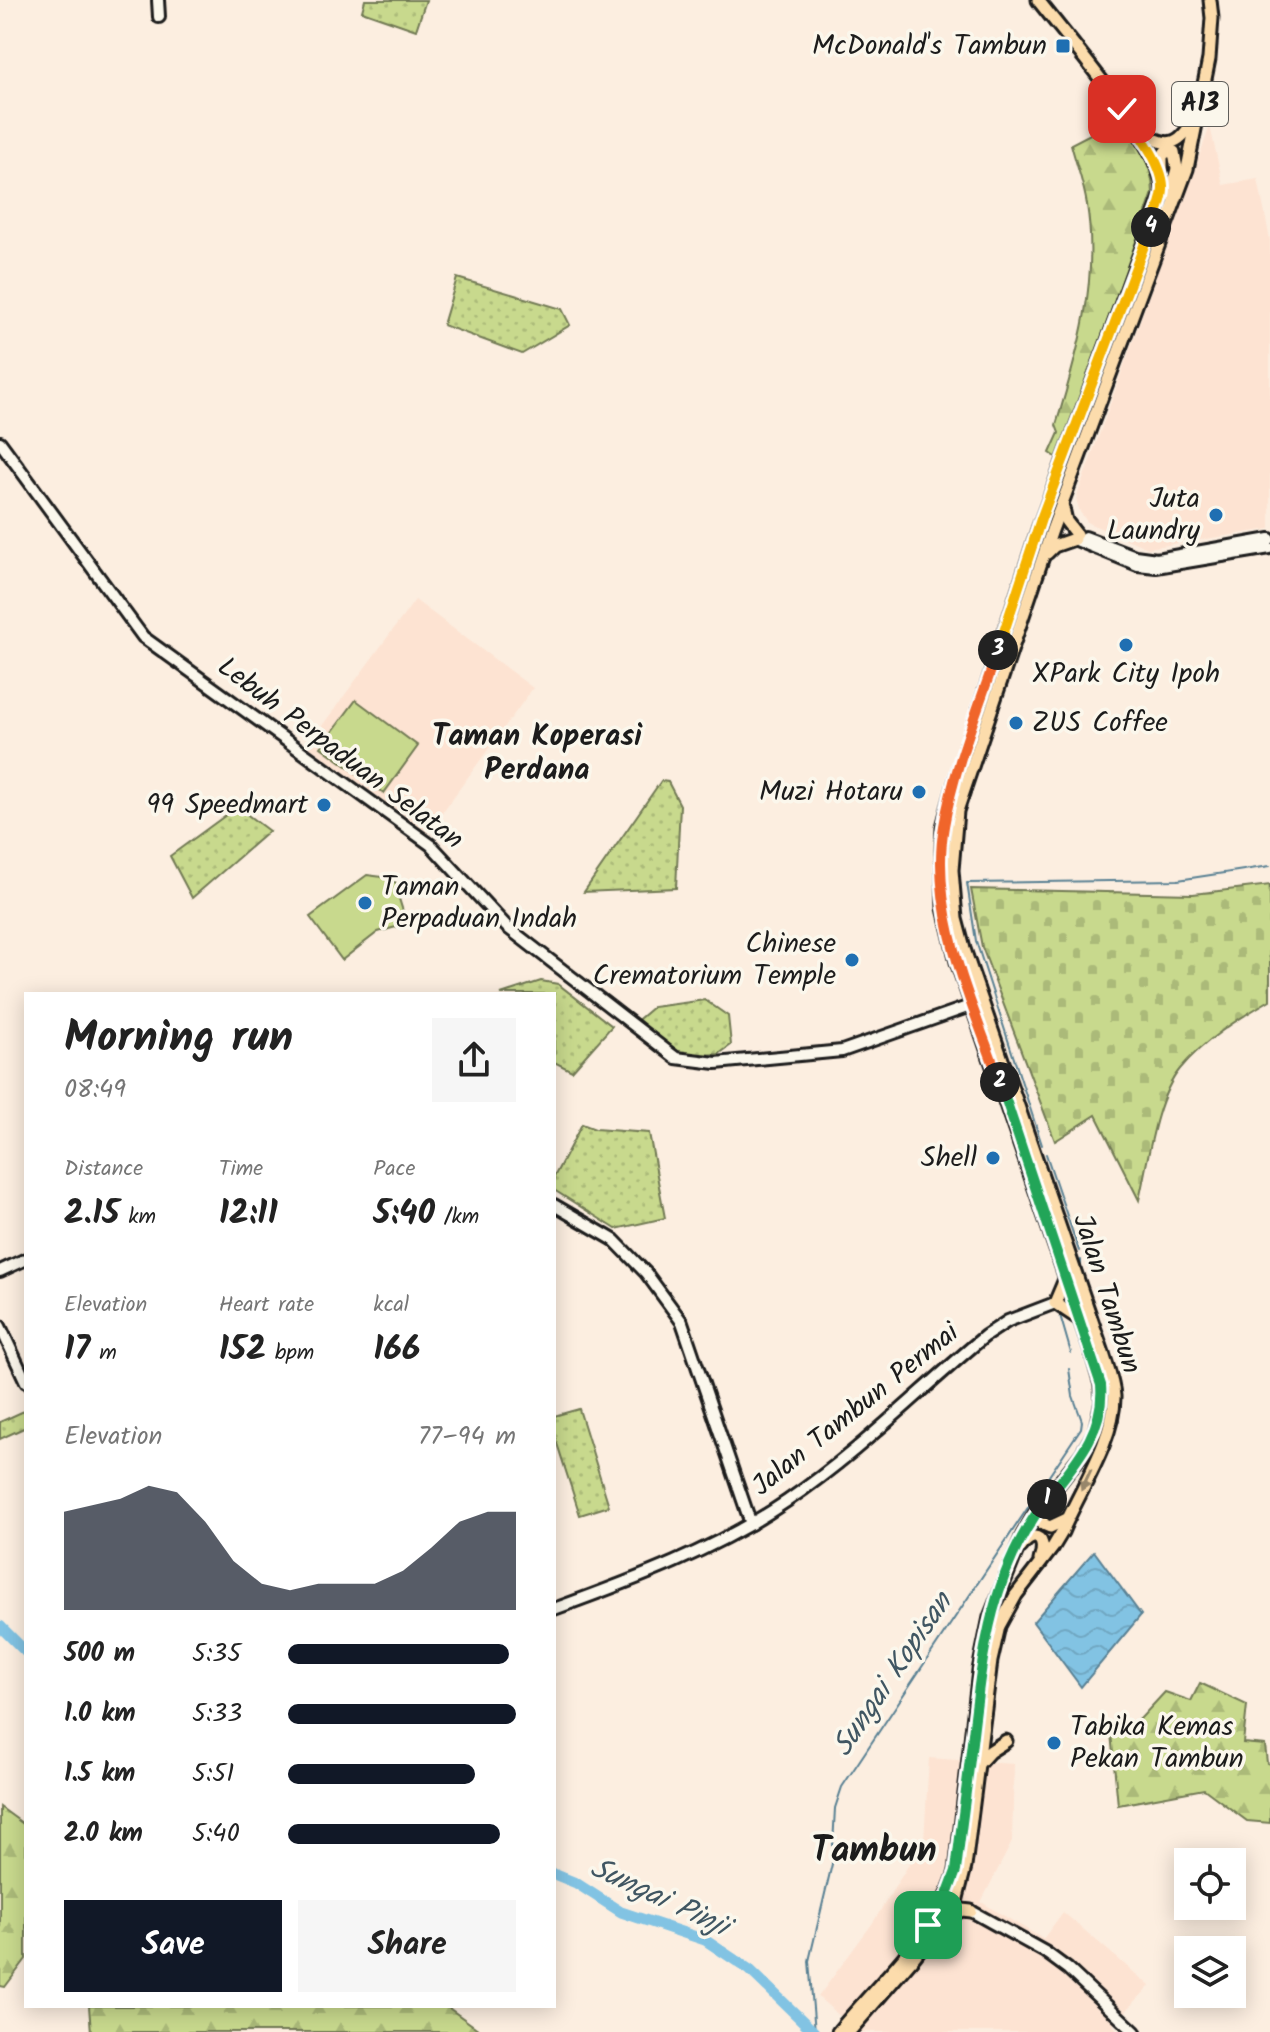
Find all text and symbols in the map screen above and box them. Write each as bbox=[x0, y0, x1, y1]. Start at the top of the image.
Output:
place label: McDonald's Tambun bbox=[812, 24, 1047, 69]
marker: McDonald's Tambun bbox=[1054, 37, 1072, 55]
pin bbox=[1088, 75, 1156, 143]
road number: A13 bbox=[1172, 82, 1228, 126]
icon: check bbox=[1100, 87, 1144, 131]
pin: 4 bbox=[1131, 207, 1171, 247]
text: 4 bbox=[1145, 209, 1157, 244]
place label: Juta Laundry bbox=[1107, 477, 1201, 554]
marker: Juta Laundry bbox=[1207, 506, 1225, 524]
pin: 3 bbox=[978, 630, 1018, 670]
text: 3 bbox=[992, 632, 1004, 667]
marker: XPark City Ipoh bbox=[1117, 636, 1135, 654]
street label: Lebuh Perpaduan Selatan bbox=[207, 646, 473, 862]
place label: XPark City Ipoh bbox=[1032, 652, 1220, 697]
place label: ZUS Coffee bbox=[1032, 701, 1168, 746]
district label: Taman Koperasi Perdana bbox=[432, 713, 643, 795]
marker: ZUS Coffee bbox=[1007, 714, 1025, 732]
place label: Muzi Hotaru bbox=[759, 770, 903, 815]
place label: 99 Speedmart bbox=[146, 783, 309, 828]
marker: Muzi Hotaru bbox=[910, 783, 928, 801]
marker: 99 Speedmart bbox=[315, 796, 333, 814]
place label: Taman Perpaduan Indah bbox=[381, 865, 577, 942]
marker: Taman Perpaduan Indah bbox=[356, 894, 374, 912]
place label: Chinese Crematorium Temple bbox=[593, 922, 836, 999]
marker: Chinese Crematorium Temple bbox=[843, 951, 861, 969]
text: Morning run bbox=[64, 1004, 293, 1074]
button: share bbox=[432, 1018, 516, 1102]
pin: 2 bbox=[980, 1062, 1020, 1102]
text: 2 bbox=[994, 1064, 1006, 1099]
text: 08:49 bbox=[64, 1069, 126, 1111]
place label: Shell bbox=[921, 1136, 977, 1181]
marker: Shell bbox=[984, 1149, 1002, 1167]
text: Distance bbox=[64, 1152, 143, 1187]
text: Time bbox=[219, 1152, 263, 1187]
text: Pace bbox=[373, 1152, 415, 1187]
text: 2.15 bbox=[64, 1187, 119, 1241]
text: 12:11 bbox=[219, 1187, 278, 1241]
text: 5:40 bbox=[373, 1187, 435, 1241]
text: km bbox=[119, 1200, 156, 1235]
text: /km bbox=[435, 1200, 479, 1235]
street label: Jalan Tambun bbox=[1059, 1208, 1153, 1380]
text: Elevation bbox=[64, 1288, 147, 1323]
text: Heart rate bbox=[219, 1288, 314, 1323]
text: kcal bbox=[373, 1288, 409, 1323]
street label: Jalan Tambun Permai bbox=[742, 1311, 971, 1508]
text: 17 bbox=[64, 1323, 90, 1377]
text: 152 bbox=[219, 1323, 266, 1377]
text: 166 bbox=[373, 1323, 420, 1377]
text: m bbox=[90, 1336, 117, 1371]
text: bpm bbox=[266, 1336, 314, 1371]
text: Elevation bbox=[64, 1416, 162, 1458]
text: 77–94 m bbox=[418, 1416, 516, 1458]
one-way arrow bbox=[1079, 1468, 1093, 1491]
pin: 1 bbox=[1027, 1479, 1067, 1519]
text: 1 bbox=[1044, 1481, 1050, 1516]
water label: Sungai Kopisan bbox=[820, 1581, 967, 1767]
text: 500 m bbox=[64, 1633, 135, 1675]
text: 5:35 bbox=[192, 1633, 241, 1675]
text: 1.0 km bbox=[64, 1693, 135, 1735]
text: 5:33 bbox=[192, 1693, 242, 1735]
place label: Tabika Kemas Pekan Tambun bbox=[1070, 1705, 1244, 1782]
marker: Tabika Kemas Pekan Tambun bbox=[1045, 1734, 1063, 1752]
text: 1.5 km bbox=[64, 1753, 135, 1795]
text: 5:51 bbox=[192, 1753, 234, 1795]
text: 2.0 km bbox=[64, 1813, 143, 1855]
text: 5:40 bbox=[192, 1813, 240, 1855]
district label: Tambun bbox=[811, 1823, 937, 1880]
water label: Sungai Pinji bbox=[582, 1845, 742, 1954]
map controls bbox=[1174, 1848, 1246, 2008]
button: locate bbox=[1174, 1848, 1246, 1920]
pin bbox=[894, 1891, 962, 1959]
button: Save bbox=[64, 1900, 282, 1992]
button: Share bbox=[298, 1900, 516, 1992]
icon: arrive bbox=[906, 1903, 950, 1947]
button: layers bbox=[1174, 1936, 1246, 2008]

